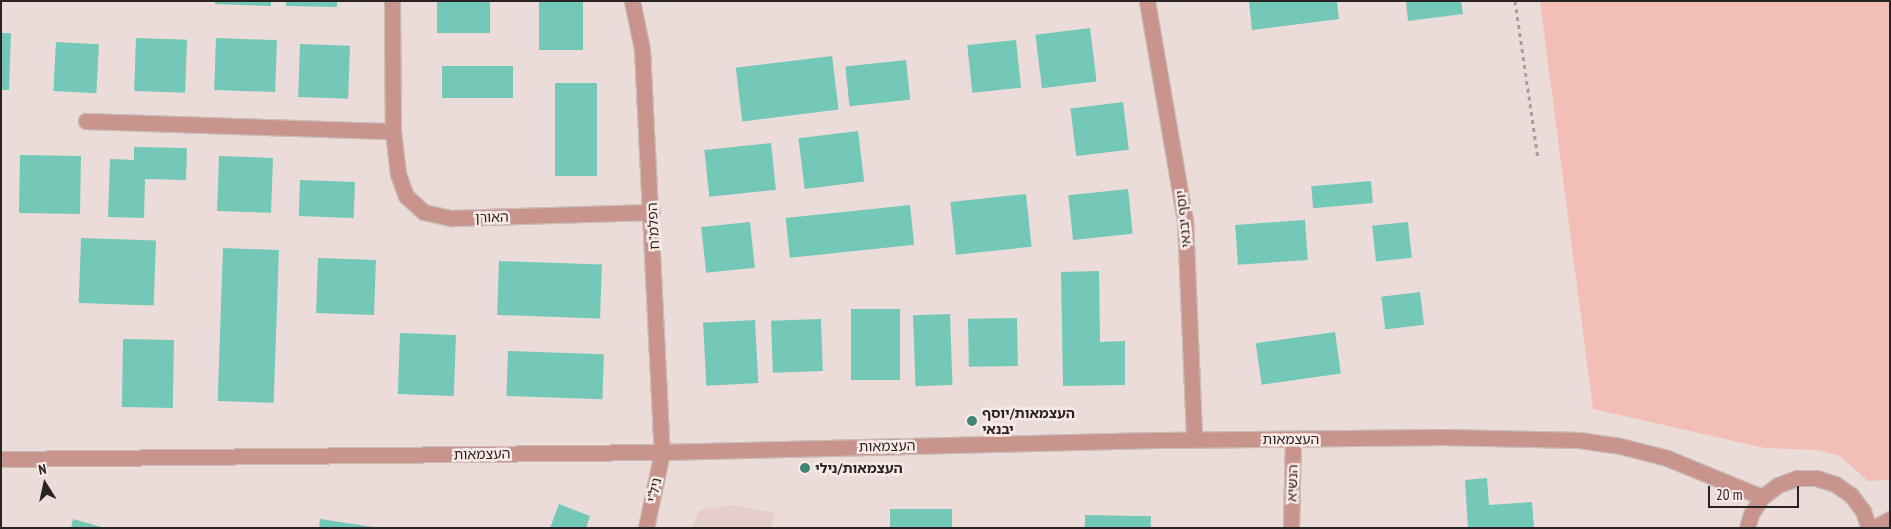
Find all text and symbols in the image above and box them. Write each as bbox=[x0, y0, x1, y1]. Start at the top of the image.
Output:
street label: יוסף יבנאי bbox=[1172, 189, 1194, 249]
street label: הפלמ"ח bbox=[643, 202, 663, 250]
street label: האורן bbox=[475, 208, 509, 226]
place label: העצמאות/יוסף יבנאי bbox=[982, 405, 1075, 438]
marker: העצמאות/יוסף יבנאי bbox=[966, 415, 978, 427]
street label: העצמאות bbox=[1263, 431, 1319, 447]
street label: העצמאות bbox=[858, 437, 916, 455]
street label: העצמאות bbox=[453, 445, 511, 463]
north arrow bbox=[20, 459, 70, 509]
text: N bbox=[37, 460, 48, 479]
place label: העצמאות/נילי bbox=[815, 460, 903, 476]
marker: העצמאות/נילי bbox=[799, 462, 811, 474]
street label: הנשיא bbox=[1283, 464, 1301, 502]
street label: ניל"י bbox=[643, 476, 665, 504]
scale bar bbox=[1711, 476, 1802, 508]
text: 20 m bbox=[1716, 485, 1742, 504]

